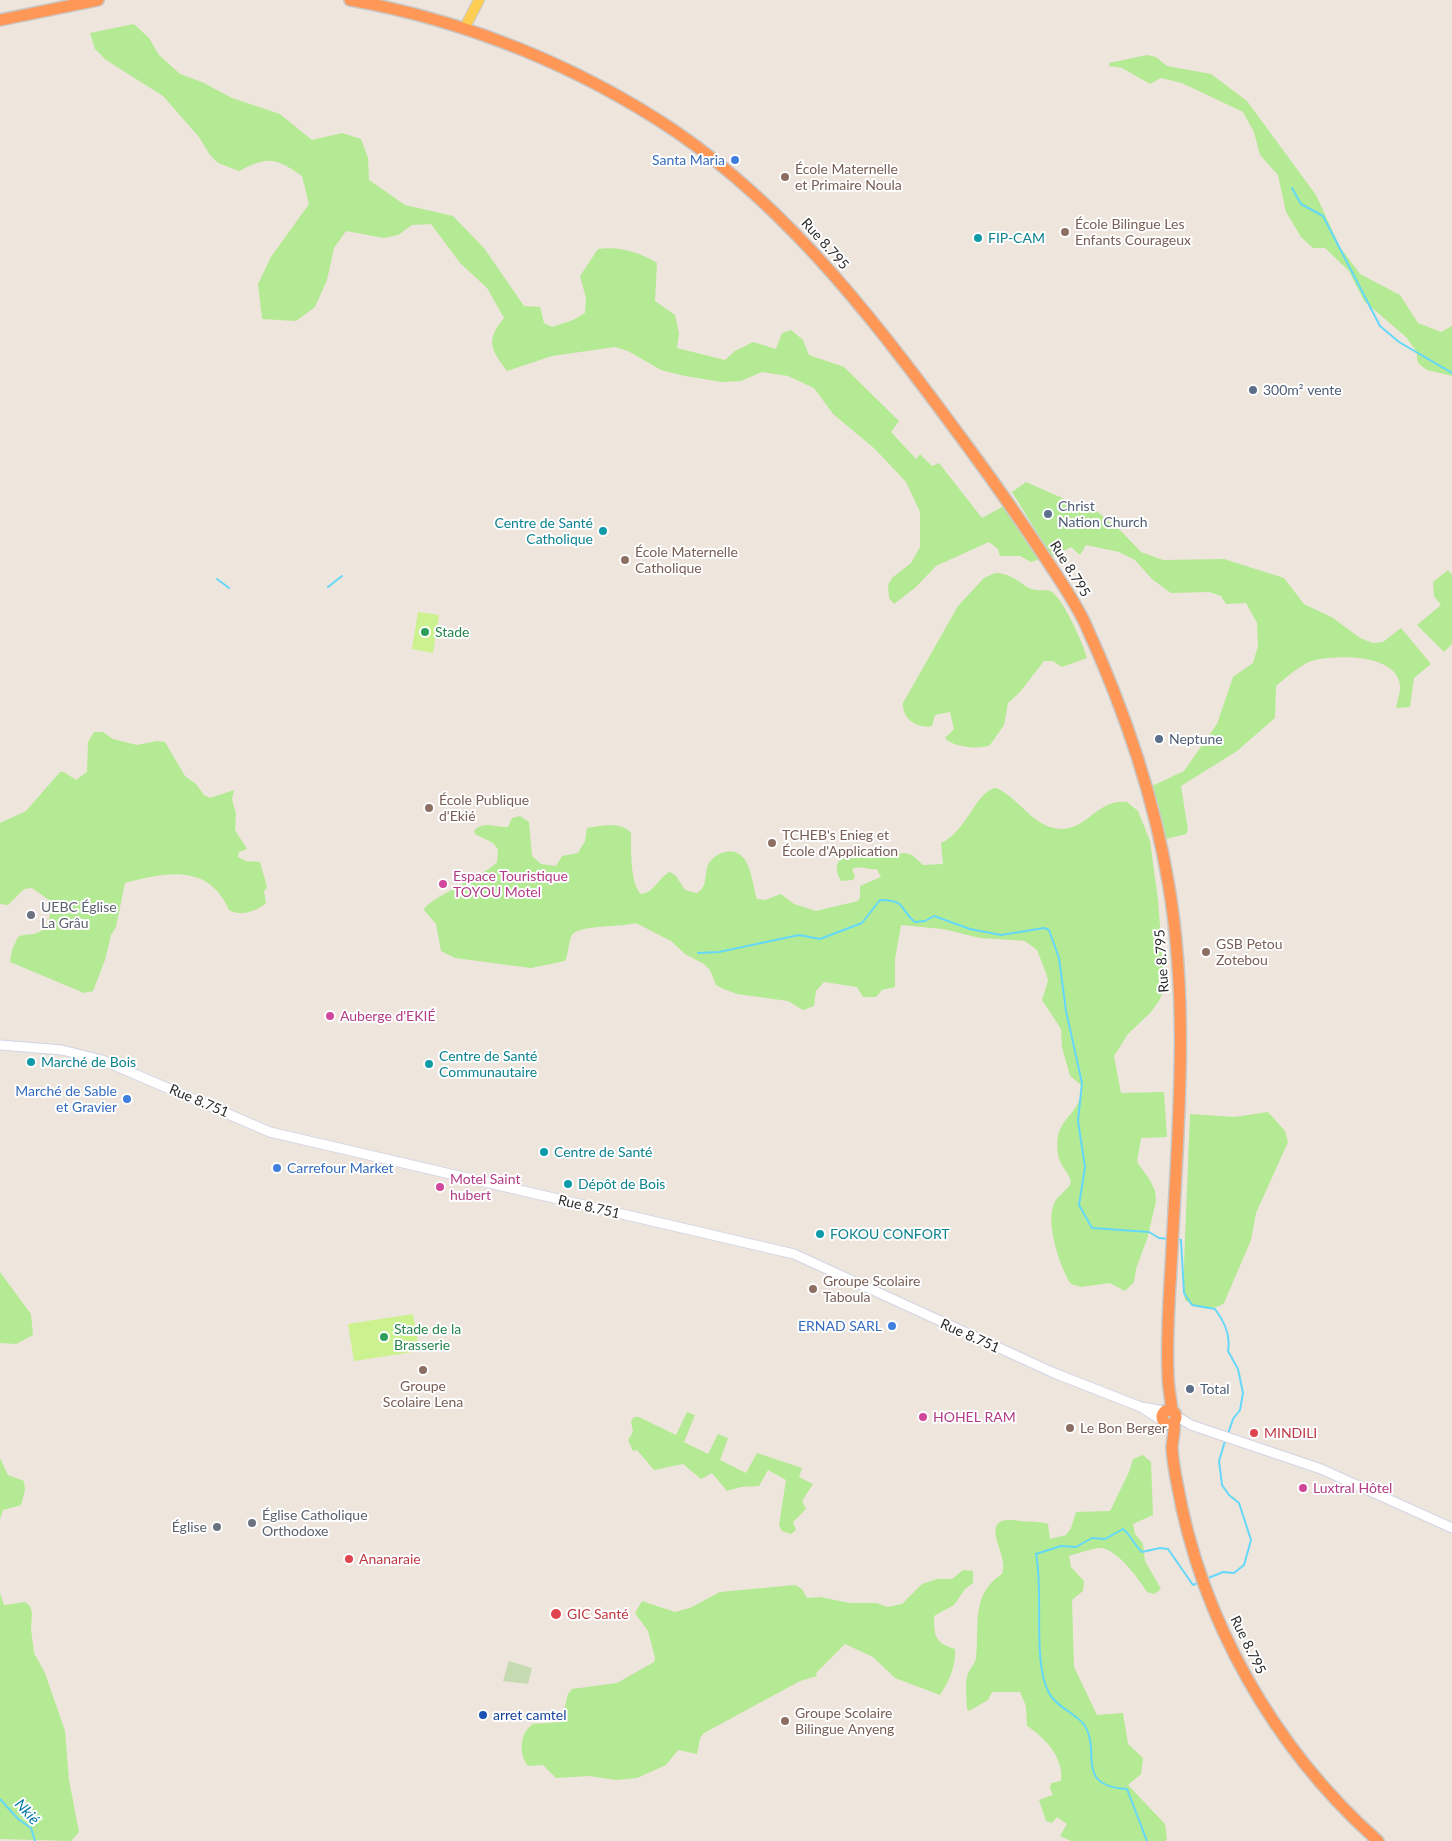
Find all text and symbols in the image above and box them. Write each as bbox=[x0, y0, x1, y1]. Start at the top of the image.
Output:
place label: Santa Maria bbox=[652, 152, 725, 168]
marker: Santa Maria bbox=[729, 154, 741, 166]
place label: École Maternelle et Primaire Noula bbox=[795, 161, 902, 193]
marker: École Maternelle et Primaire Noula bbox=[779, 171, 791, 183]
street label: Rue 8.795 bbox=[798, 215, 852, 273]
place label: École Bilingue Les Enfants Courageux bbox=[1075, 216, 1191, 248]
marker: École Bilingue Les Enfants Courageux bbox=[1059, 226, 1071, 238]
place label: FIP-CAM bbox=[988, 230, 1045, 246]
marker: FIP-CAM bbox=[972, 232, 984, 244]
place label: 300m² vente bbox=[1263, 382, 1342, 398]
marker: 300m² vente bbox=[1247, 384, 1259, 396]
place label: Christ Nation Church bbox=[1058, 498, 1148, 530]
marker: Christ Nation Church bbox=[1042, 508, 1054, 520]
place label: Centre de Santé Catholique bbox=[495, 515, 593, 548]
marker: Centre de Santé Catholique bbox=[597, 525, 609, 537]
street label: Rue 8.795 bbox=[1046, 538, 1094, 600]
place label: École Maternelle Catholique bbox=[635, 544, 738, 576]
marker: École Maternelle Catholique bbox=[619, 554, 631, 566]
place label: Stade bbox=[435, 624, 469, 640]
marker: Stade bbox=[419, 626, 431, 638]
place label: Neptune bbox=[1169, 731, 1223, 747]
marker: Neptune bbox=[1153, 733, 1165, 745]
place label: École Publique d'Ekié bbox=[439, 792, 529, 824]
marker: École Publique d'Ekié bbox=[423, 802, 435, 814]
place label: TCHEB's Enieg et École d'Application bbox=[782, 827, 898, 860]
marker: TCHEB's Enieg et École d'Application bbox=[766, 837, 778, 849]
place label: Espace Touristique TOYOU Motel bbox=[453, 868, 568, 900]
marker: Espace Touristique TOYOU Motel bbox=[437, 878, 449, 890]
place label: UEBC Église La Grâu bbox=[41, 899, 117, 932]
marker: UEBC Église La Grâu bbox=[25, 909, 37, 921]
street label: Rue 8.795 bbox=[1151, 929, 1173, 993]
place label: GSB Petou Zotebou bbox=[1216, 936, 1283, 969]
marker: GSB Petou Zotebou bbox=[1200, 946, 1212, 958]
place label: Auberge d'EKIÉ bbox=[340, 1008, 435, 1024]
marker: Auberge d'EKIÉ bbox=[324, 1010, 336, 1022]
place label: Centre de Santé Communautaire bbox=[439, 1048, 537, 1080]
place label: Marché de Bois bbox=[41, 1054, 136, 1070]
marker: Marché de Bois bbox=[25, 1056, 37, 1068]
marker: Centre de Santé Communautaire bbox=[423, 1058, 435, 1070]
street label: Rue 8.751 bbox=[167, 1081, 231, 1121]
place label: Marché de Sable et Gravier bbox=[15, 1083, 117, 1116]
marker: Marché de Sable et Gravier bbox=[121, 1093, 133, 1105]
place label: Centre de Santé bbox=[554, 1144, 652, 1160]
marker: Centre de Santé bbox=[538, 1146, 550, 1158]
place label: Carrefour Market bbox=[287, 1160, 394, 1176]
marker: Carrefour Market bbox=[271, 1162, 283, 1174]
place label: Motel Saint hubert bbox=[450, 1171, 520, 1204]
place label: Dépôt de Bois bbox=[578, 1176, 665, 1192]
marker: Dépôt de Bois bbox=[562, 1178, 574, 1190]
marker: Motel Saint hubert bbox=[434, 1181, 446, 1193]
street label: Rue 8.751 bbox=[556, 1192, 622, 1222]
place label: FOKOU CONFORT bbox=[830, 1226, 950, 1242]
marker: FOKOU CONFORT bbox=[814, 1228, 826, 1240]
place label: Groupe Scolaire Taboula bbox=[823, 1273, 920, 1305]
marker: Groupe Scolaire Taboula bbox=[807, 1283, 819, 1295]
street label: Rue 8.751 bbox=[938, 1316, 1002, 1356]
place label: ERNAD SARL bbox=[798, 1318, 882, 1334]
marker: ERNAD SARL bbox=[886, 1320, 898, 1332]
place label: Stade de la Brasserie bbox=[394, 1321, 461, 1354]
marker: Stade de la Brasserie bbox=[378, 1331, 390, 1343]
marker: Groupe Scolaire Lena bbox=[417, 1364, 429, 1376]
place label: Groupe Scolaire Lena bbox=[383, 1378, 463, 1410]
place label: Total bbox=[1200, 1381, 1230, 1397]
marker: Total bbox=[1184, 1383, 1196, 1395]
place label: HOHEL RAM bbox=[933, 1409, 1016, 1425]
marker: HOHEL RAM bbox=[917, 1411, 929, 1423]
place label: Le Bon Berger bbox=[1080, 1420, 1167, 1436]
marker: Le Bon Berger bbox=[1064, 1422, 1076, 1434]
place label: MINDILI bbox=[1264, 1425, 1317, 1441]
marker: MINDILI bbox=[1248, 1427, 1260, 1439]
place label: Luxtral Hôtel bbox=[1313, 1480, 1392, 1496]
marker: Luxtral Hôtel bbox=[1297, 1482, 1309, 1494]
place label: Église Catholique Orthodoxe bbox=[262, 1507, 368, 1540]
marker: Église Catholique Orthodoxe bbox=[246, 1517, 258, 1529]
place label: Église bbox=[172, 1519, 207, 1535]
marker: Église bbox=[211, 1521, 223, 1533]
place label: Ananaraie bbox=[359, 1551, 421, 1567]
marker: Ananaraie bbox=[343, 1553, 355, 1565]
place label: GIC Santé bbox=[567, 1606, 629, 1622]
marker: GIC Santé bbox=[549, 1607, 563, 1621]
street label: Rue 8.795 bbox=[1227, 1613, 1269, 1677]
place label: Groupe Scolaire Bilingue Anyeng bbox=[795, 1705, 894, 1738]
place label: arret camtel bbox=[493, 1707, 567, 1723]
marker: arret camtel bbox=[477, 1709, 489, 1721]
marker: Groupe Scolaire Bilingue Anyeng bbox=[779, 1715, 791, 1727]
water label: Nkié bbox=[11, 1795, 43, 1829]

